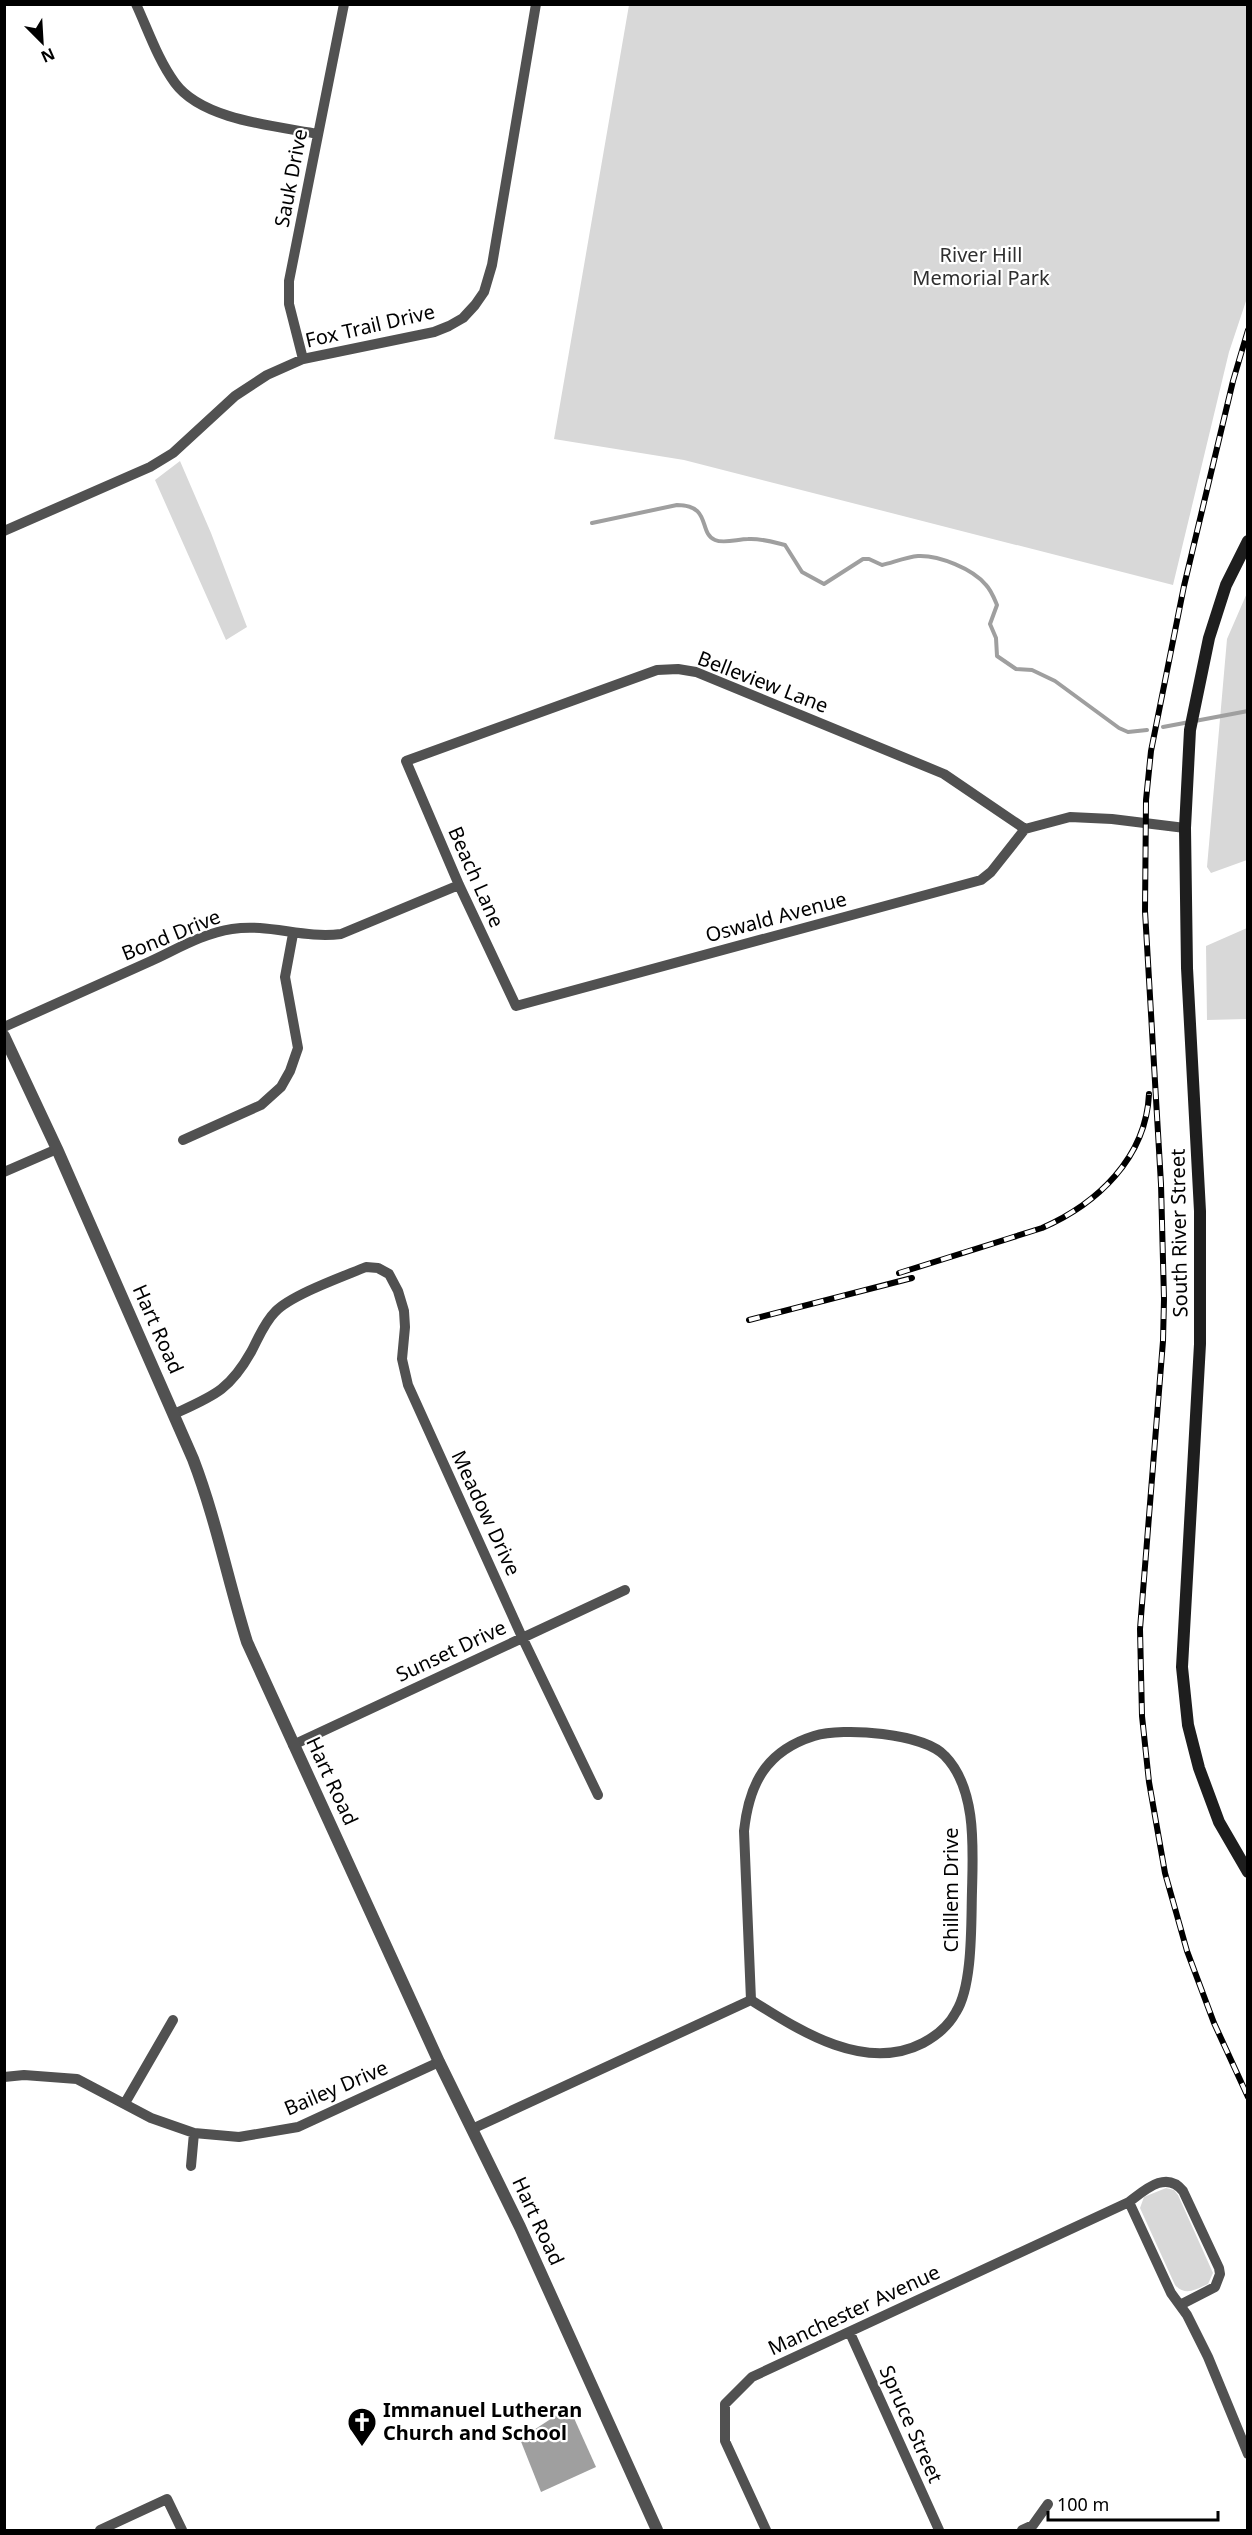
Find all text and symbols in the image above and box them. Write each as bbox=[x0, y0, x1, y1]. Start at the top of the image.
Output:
north arrow bbox=[12, 12, 72, 72]
text: N bbox=[38, 43, 59, 68]
street label: Sauk Drive bbox=[268, 126, 313, 230]
park label: River Hill Memorial Park bbox=[912, 241, 1050, 291]
street label: Fox Trail Drive bbox=[303, 298, 437, 354]
street label: Belleview Lane bbox=[694, 644, 832, 719]
street label: Beach Lane bbox=[442, 822, 511, 932]
street label: Oswald Avenue bbox=[702, 885, 849, 948]
street label: Bond Drive bbox=[117, 902, 224, 967]
street label: South River Street bbox=[1164, 1149, 1193, 1318]
street label: Hart Road bbox=[127, 1280, 190, 1378]
street label: Meadow Drive bbox=[446, 1446, 527, 1580]
street label: Sunset Drive bbox=[391, 1613, 510, 1688]
street label: Hart Road bbox=[300, 1732, 365, 1829]
street label: Chillem Drive bbox=[937, 1827, 964, 1953]
street label: Bailey Drive bbox=[280, 2054, 392, 2122]
street label: Hart Road bbox=[506, 2172, 571, 2269]
street label: Manchester Avenue bbox=[763, 2258, 944, 2361]
street label: Spruce Street bbox=[874, 2361, 949, 2487]
place label: Immanuel Lutheran Church and School bbox=[383, 2396, 582, 2446]
church icon: Immanuel Lutheran Church and School bbox=[346, 2406, 378, 2448]
scale bar bbox=[1048, 2484, 1218, 2522]
text: 100 m bbox=[1057, 2492, 1109, 2516]

